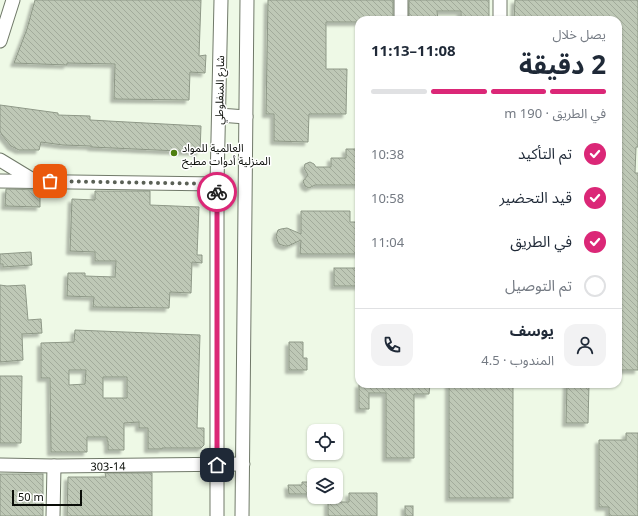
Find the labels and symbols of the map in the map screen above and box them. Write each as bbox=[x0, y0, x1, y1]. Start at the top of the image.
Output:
street label: شارع المنفلوطي bbox=[211, 55, 230, 125]
place label: العالمية للمواد المنزلية أدوات مطبخ bbox=[182, 140, 271, 169]
marker: العالمية للمواد المنزلية أدوات مطبخ bbox=[169, 148, 179, 158]
pin bbox=[33, 164, 67, 198]
courier bbox=[197, 172, 237, 212]
pin bbox=[200, 448, 234, 482]
street label: 303-14 bbox=[90, 458, 126, 473]
scale bar bbox=[12, 488, 82, 507]

